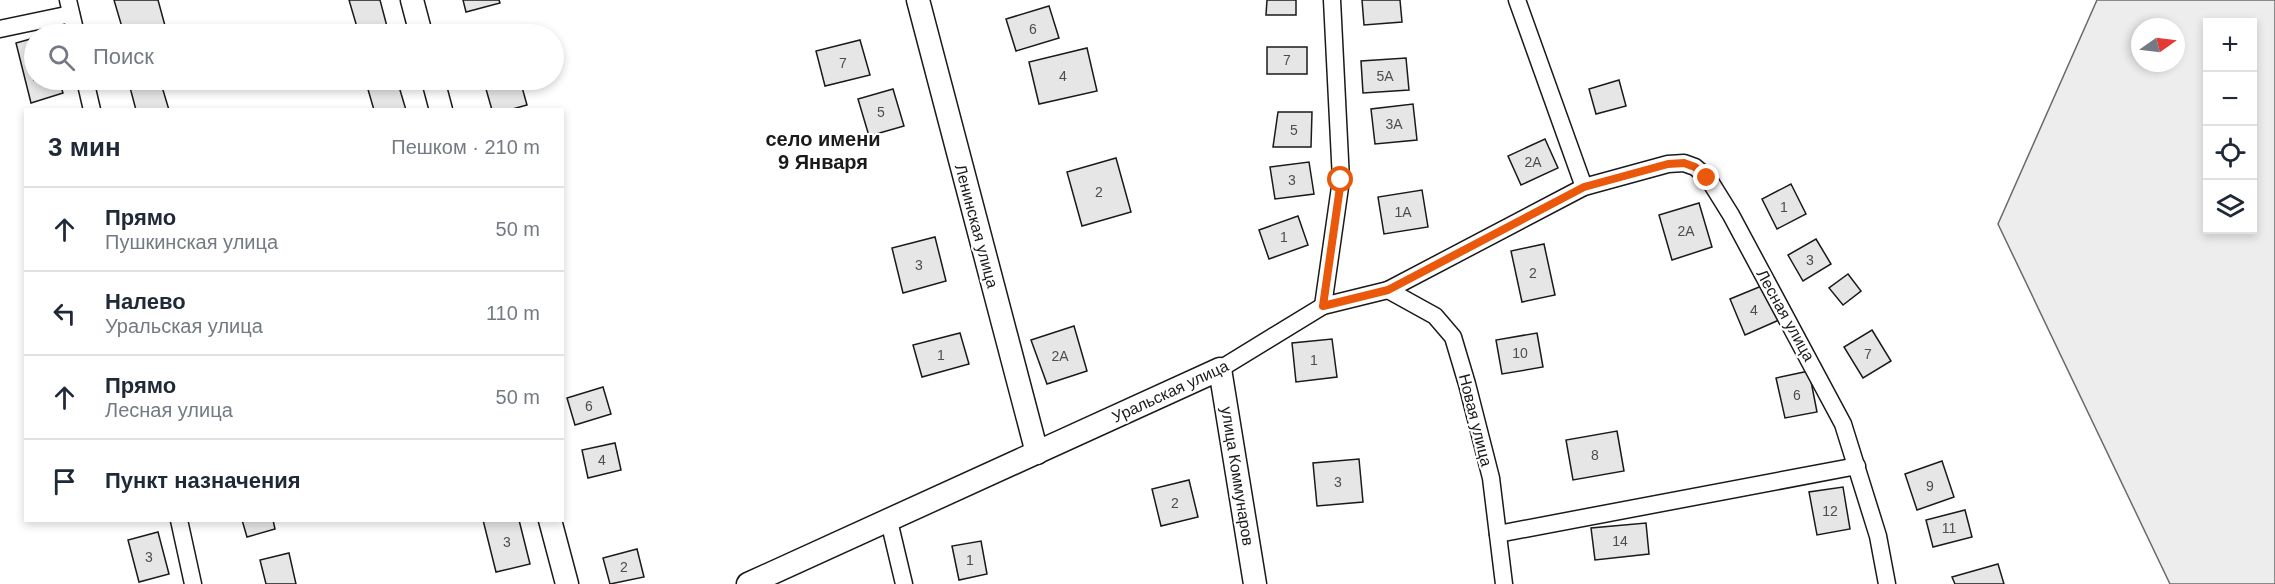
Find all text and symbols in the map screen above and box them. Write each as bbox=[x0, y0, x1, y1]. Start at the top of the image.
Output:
north arrow bbox=[2131, 18, 2185, 72]
map controls bbox=[2203, 18, 2257, 234]
button: + bbox=[2203, 18, 2257, 72]
house number: 6 bbox=[1029, 21, 1037, 37]
search box bbox=[24, 24, 564, 90]
icon: search bbox=[45, 41, 78, 74]
text: Поиск bbox=[93, 44, 154, 69]
house number: 7 bbox=[1283, 52, 1291, 68]
house number: 7 bbox=[839, 55, 847, 71]
house number: 4 bbox=[1059, 68, 1067, 84]
house number: 5А bbox=[1376, 68, 1394, 84]
button: − bbox=[2203, 72, 2257, 126]
house number: 5 bbox=[877, 104, 885, 120]
house number: 3А bbox=[1385, 116, 1403, 132]
house number: 5 bbox=[1290, 122, 1298, 138]
button: locate bbox=[2203, 126, 2257, 180]
district label: село имени 9 Января bbox=[765, 128, 881, 173]
text: 3 мин bbox=[48, 132, 121, 162]
text: Пешком · 210 m bbox=[391, 136, 540, 158]
house number: 2А bbox=[1524, 154, 1542, 170]
street label: Ленинская улица bbox=[952, 162, 1001, 290]
route end bbox=[1693, 164, 1719, 190]
route start bbox=[1327, 166, 1353, 192]
house number: 3 bbox=[1288, 172, 1296, 188]
button: layers bbox=[2203, 180, 2257, 234]
house number: 2 bbox=[1095, 184, 1103, 200]
house number: 1 bbox=[1780, 199, 1788, 215]
house number: 1А bbox=[1394, 204, 1412, 220]
text: Прямо bbox=[105, 205, 176, 230]
icon: ahead bbox=[48, 213, 81, 246]
text: 50 m bbox=[496, 218, 540, 240]
house number: 2А bbox=[1677, 223, 1695, 239]
house number: 1 bbox=[1280, 229, 1288, 245]
text: Пушкинская улица bbox=[105, 231, 278, 253]
house number: 3 bbox=[1806, 252, 1814, 268]
house number: 3 bbox=[915, 257, 923, 273]
house number: 2 bbox=[1529, 265, 1537, 281]
street label: Лесная улица bbox=[1753, 266, 1818, 364]
text: Налево bbox=[105, 289, 186, 314]
icon: left bbox=[48, 297, 81, 330]
text: 110 m bbox=[486, 302, 540, 324]
house number: 4 bbox=[1750, 302, 1758, 318]
text: Уральская улица bbox=[105, 315, 263, 337]
house number: 10 bbox=[1512, 345, 1528, 361]
house number: 7 bbox=[1864, 346, 1872, 362]
house number: 1 bbox=[937, 347, 945, 363]
house number: 2А bbox=[1051, 348, 1069, 364]
house number: 1 bbox=[1310, 352, 1318, 368]
street label: Уральская улица bbox=[1109, 357, 1231, 426]
street label: Новая улица bbox=[1456, 372, 1495, 468]
text: Прямо bbox=[105, 373, 176, 398]
icon: ahead bbox=[48, 381, 81, 414]
text: 50 m bbox=[496, 386, 540, 408]
house number: 6 bbox=[1793, 387, 1801, 403]
house number: 6 bbox=[585, 398, 593, 414]
text: Лесная улица bbox=[105, 399, 233, 421]
street label: улица Коммунаров bbox=[1218, 405, 1257, 547]
house number: 8 bbox=[1591, 447, 1599, 463]
house number: 4 bbox=[598, 452, 606, 468]
icon: arrive bbox=[48, 465, 81, 498]
text: Пункт назначения bbox=[105, 468, 301, 493]
house number: 3 bbox=[1334, 474, 1342, 490]
house number: 9 bbox=[1926, 478, 1934, 494]
house number: 2 bbox=[1171, 495, 1179, 511]
house number: 12 bbox=[1822, 503, 1838, 519]
house number: 11 bbox=[1942, 520, 1956, 536]
house number: 14 bbox=[1612, 533, 1628, 549]
house number: 3 bbox=[503, 534, 511, 550]
house number: 3 bbox=[145, 549, 153, 565]
house number: 1 bbox=[966, 552, 974, 568]
house number: 2 bbox=[620, 559, 628, 575]

